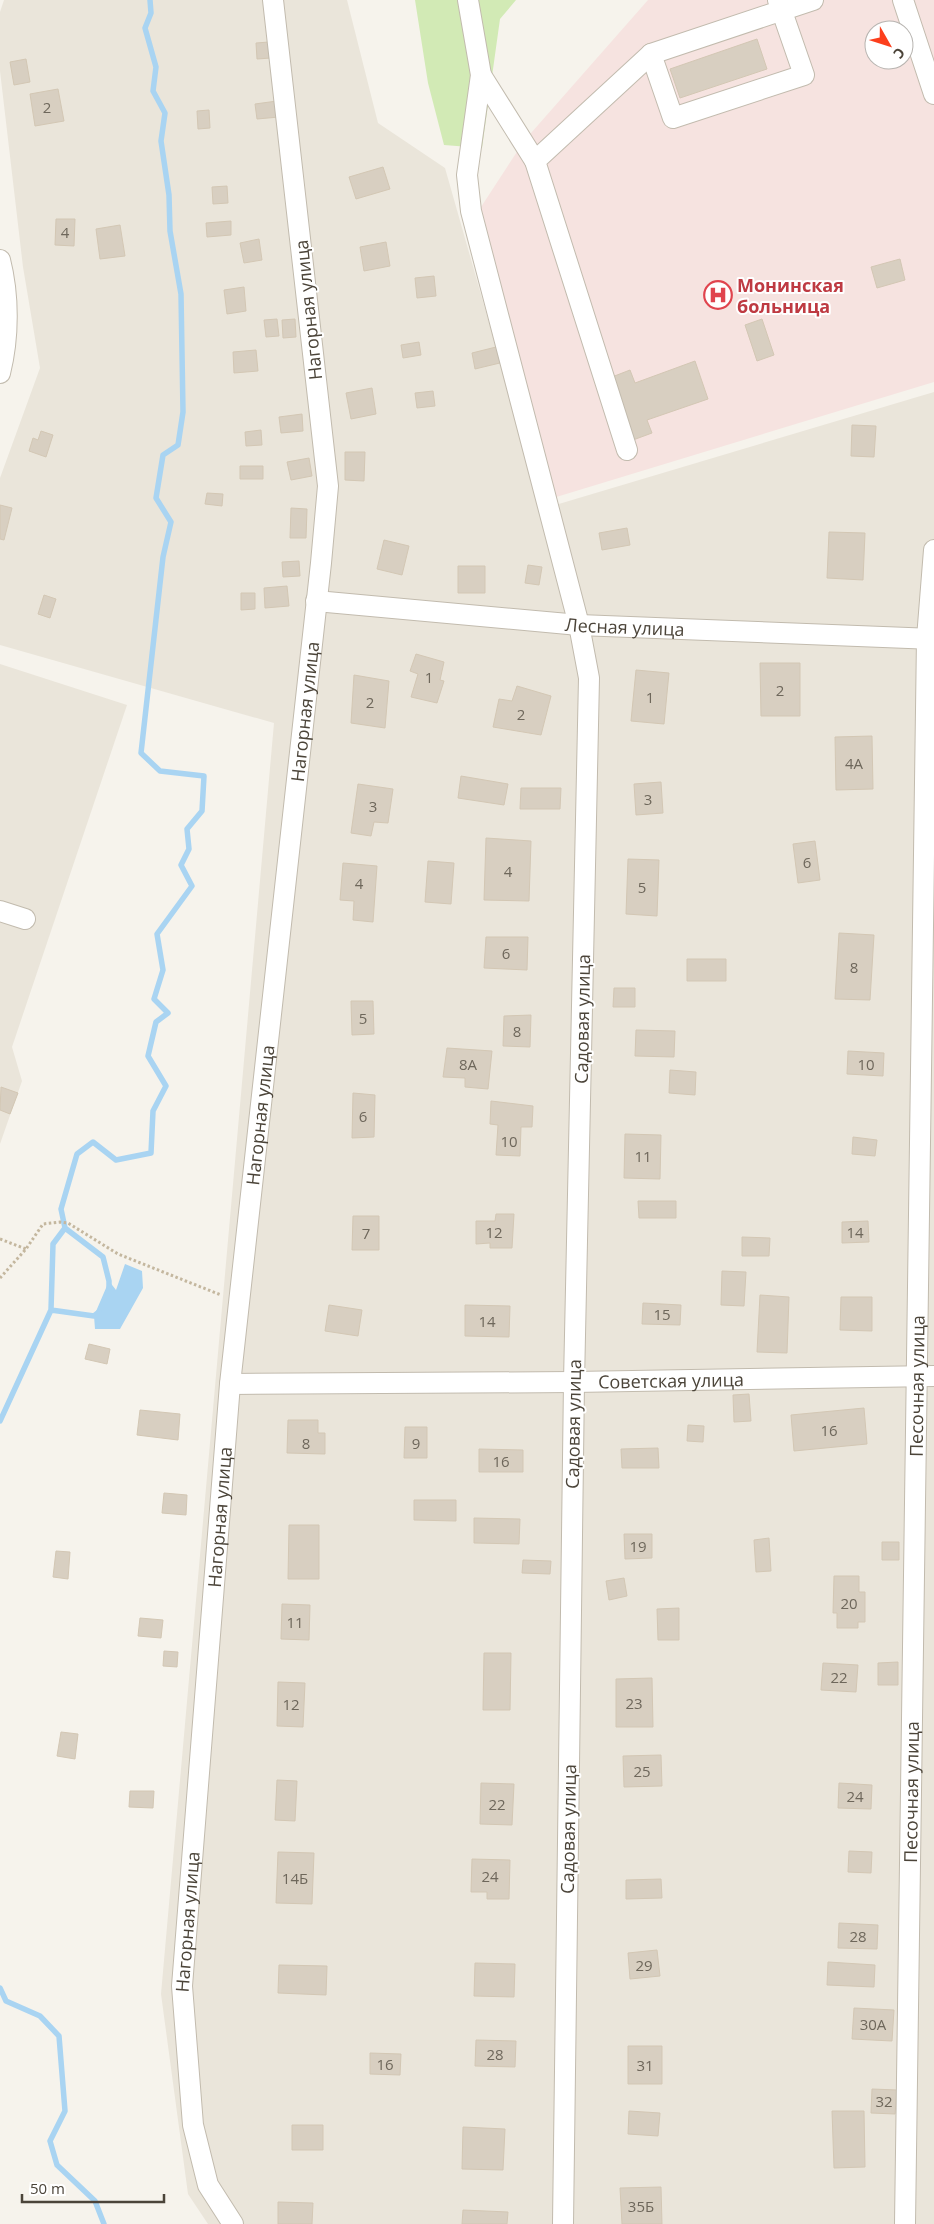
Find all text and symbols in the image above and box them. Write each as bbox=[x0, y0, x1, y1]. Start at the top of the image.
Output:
north arrow bbox=[864, 20, 914, 70]
text: С bbox=[889, 44, 910, 63]
house number: 2 bbox=[43, 97, 51, 117]
house number: 4 bbox=[61, 222, 70, 242]
street label: Нагорная улица bbox=[289, 239, 327, 381]
place label: Монинская больница bbox=[737, 273, 844, 318]
hospital icon: Монинская больница bbox=[703, 280, 733, 310]
street label: Лесная улица bbox=[564, 612, 685, 641]
street label: Нагорная улица bbox=[285, 640, 324, 783]
house number: 1 bbox=[425, 667, 433, 687]
house number: 2 bbox=[776, 680, 784, 700]
house number: 1 bbox=[646, 687, 654, 707]
house number: 2 bbox=[366, 692, 374, 712]
house number: 2 bbox=[517, 704, 525, 724]
house number: 4А bbox=[845, 753, 864, 773]
house number: 3 bbox=[644, 789, 652, 809]
house number: 3 bbox=[369, 796, 377, 816]
house number: 6 bbox=[803, 852, 811, 872]
house number: 4 bbox=[504, 861, 513, 881]
house number: 4 bbox=[355, 873, 364, 893]
house number: 5 bbox=[638, 877, 646, 897]
house number: 6 bbox=[502, 943, 510, 963]
street label: Садовая улица bbox=[569, 954, 595, 1084]
house number: 8 bbox=[850, 957, 858, 977]
house number: 5 bbox=[359, 1008, 367, 1028]
house number: 8 bbox=[513, 1021, 521, 1041]
street label: Нагорная улица bbox=[240, 1044, 279, 1187]
house number: 8А bbox=[459, 1054, 478, 1074]
house number: 10 bbox=[857, 1054, 875, 1074]
house number: 6 bbox=[359, 1106, 367, 1126]
house number: 10 bbox=[500, 1131, 518, 1151]
house number: 11 bbox=[634, 1146, 652, 1166]
house number: 12 bbox=[485, 1222, 503, 1242]
house number: 14 bbox=[846, 1222, 864, 1242]
house number: 7 bbox=[362, 1223, 370, 1243]
house number: 15 bbox=[653, 1304, 671, 1324]
house number: 14 bbox=[478, 1311, 496, 1331]
street label: Песочная улица bbox=[904, 1315, 930, 1457]
street label: Садовая улица bbox=[560, 1359, 586, 1489]
street label: Советская улица bbox=[598, 1367, 744, 1394]
house number: 16 bbox=[820, 1420, 838, 1440]
house number: 8 bbox=[302, 1433, 310, 1453]
house number: 9 bbox=[412, 1433, 420, 1453]
street label: Нагорная улица bbox=[202, 1446, 237, 1588]
house number: 16 bbox=[492, 1451, 510, 1471]
house number: 19 bbox=[629, 1536, 647, 1556]
house number: 20 bbox=[840, 1593, 858, 1613]
house number: 11 bbox=[286, 1612, 304, 1632]
house number: 22 bbox=[830, 1667, 848, 1687]
house number: 23 bbox=[625, 1693, 643, 1713]
house number: 12 bbox=[282, 1694, 300, 1714]
street label: Песочная улица bbox=[898, 1721, 924, 1863]
house number: 25 bbox=[633, 1761, 651, 1781]
street label: Садовая улица bbox=[555, 1764, 581, 1894]
house number: 24 bbox=[846, 1786, 864, 1806]
house number: 22 bbox=[488, 1794, 506, 1814]
street label: Нагорная улица bbox=[170, 1851, 205, 1993]
house number: 24 bbox=[481, 1866, 499, 1886]
house number: 14Б bbox=[282, 1868, 308, 1888]
house number: 28 bbox=[849, 1926, 867, 1946]
house number: 29 bbox=[635, 1955, 653, 1975]
house number: 30А bbox=[860, 2014, 887, 2034]
house number: 28 bbox=[486, 2044, 504, 2064]
house number: 16 bbox=[376, 2054, 394, 2074]
house number: 31 bbox=[636, 2055, 654, 2075]
house number: 32 bbox=[875, 2091, 893, 2111]
scale bar bbox=[22, 2172, 165, 2204]
text: 50 m bbox=[30, 2178, 65, 2198]
house number: 35Б bbox=[628, 2196, 654, 2216]

